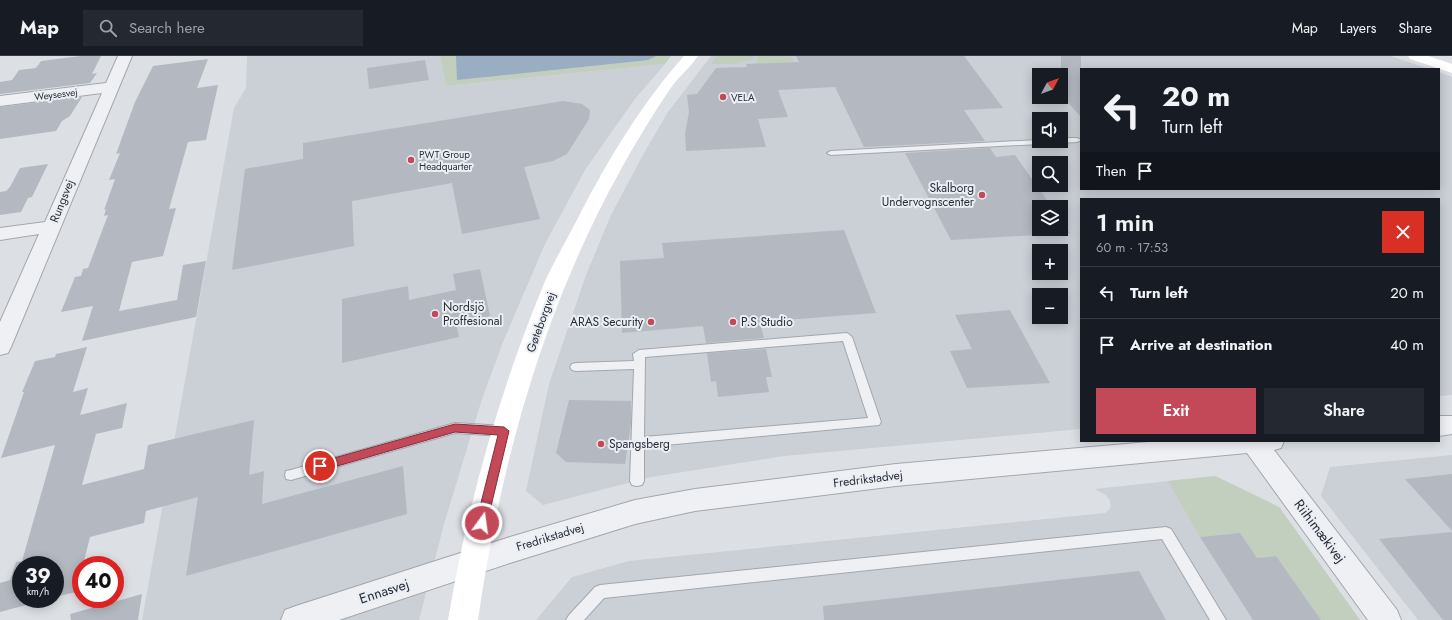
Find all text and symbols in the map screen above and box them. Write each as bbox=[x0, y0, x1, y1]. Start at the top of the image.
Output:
search box bbox=[83, 10, 363, 46]
text: Map bbox=[20, 14, 59, 41]
icon: search bbox=[97, 17, 119, 39]
text: Search here bbox=[129, 17, 205, 39]
text: Map bbox=[1292, 18, 1318, 38]
text: Layers bbox=[1340, 18, 1376, 38]
text: Share bbox=[1398, 18, 1432, 38]
north arrow bbox=[1032, 68, 1068, 104]
map controls bbox=[1032, 68, 1068, 324]
text: 20 m bbox=[1162, 76, 1230, 117]
street label: Weysesvej bbox=[34, 84, 79, 105]
icon: left bbox=[1096, 84, 1148, 136]
place label: VELA bbox=[731, 90, 755, 105]
marker: VELA bbox=[718, 92, 728, 102]
button: sound bbox=[1032, 112, 1068, 148]
text: Turn left bbox=[1162, 114, 1222, 140]
place label: PWT Group Headquarter bbox=[419, 147, 473, 174]
marker: PWT Group Headquarter bbox=[406, 155, 416, 165]
button: search bbox=[1032, 156, 1068, 192]
text: Then bbox=[1096, 160, 1126, 182]
icon: arrive bbox=[1134, 160, 1156, 182]
street label: Rungsvej bbox=[45, 177, 79, 225]
place label: Skalborg Undervognscenter bbox=[882, 179, 975, 211]
marker: Skalborg Undervognscenter bbox=[977, 190, 987, 200]
button: layers bbox=[1032, 200, 1068, 236]
text: 1 min bbox=[1096, 205, 1154, 240]
button: close bbox=[1382, 211, 1424, 253]
text: 60 m · 17:53 bbox=[1096, 238, 1168, 257]
button: + bbox=[1032, 244, 1068, 280]
icon: left bbox=[1096, 282, 1118, 304]
text: Turn left bbox=[1130, 282, 1188, 304]
text: 20 m bbox=[1390, 282, 1424, 304]
button: − bbox=[1032, 288, 1068, 324]
street label: Gøteborgvej bbox=[522, 289, 560, 355]
place label: Nordsjö Proffesional bbox=[443, 298, 502, 330]
marker: Nordsjö Proffesional bbox=[430, 309, 440, 319]
place label: ARAS Security bbox=[570, 313, 644, 331]
place label: P.S Studio bbox=[741, 313, 793, 331]
marker: ARAS Security bbox=[646, 317, 656, 327]
marker: P.S Studio bbox=[728, 317, 738, 327]
icon: arrive bbox=[1096, 334, 1118, 356]
text: Arrive at destination bbox=[1130, 334, 1272, 356]
text: 40 m bbox=[1390, 334, 1424, 356]
button: Exit bbox=[1096, 388, 1256, 434]
button: Share bbox=[1264, 388, 1424, 434]
place label: Spangsberg bbox=[609, 435, 670, 453]
marker: Spangsberg bbox=[596, 439, 606, 449]
pin bbox=[303, 449, 337, 483]
icon: arrive bbox=[309, 455, 331, 477]
street label: Fredrikstadvej bbox=[832, 466, 904, 492]
street label: Riihimækivej bbox=[1289, 495, 1351, 567]
position arrow bbox=[461, 502, 503, 544]
street label: Fredrikstadvej bbox=[514, 518, 586, 556]
speed limit sign: 40 bbox=[72, 556, 124, 608]
text: 39 bbox=[25, 562, 51, 591]
street label: Ennasvej bbox=[356, 574, 412, 608]
text: km/h bbox=[27, 584, 49, 599]

